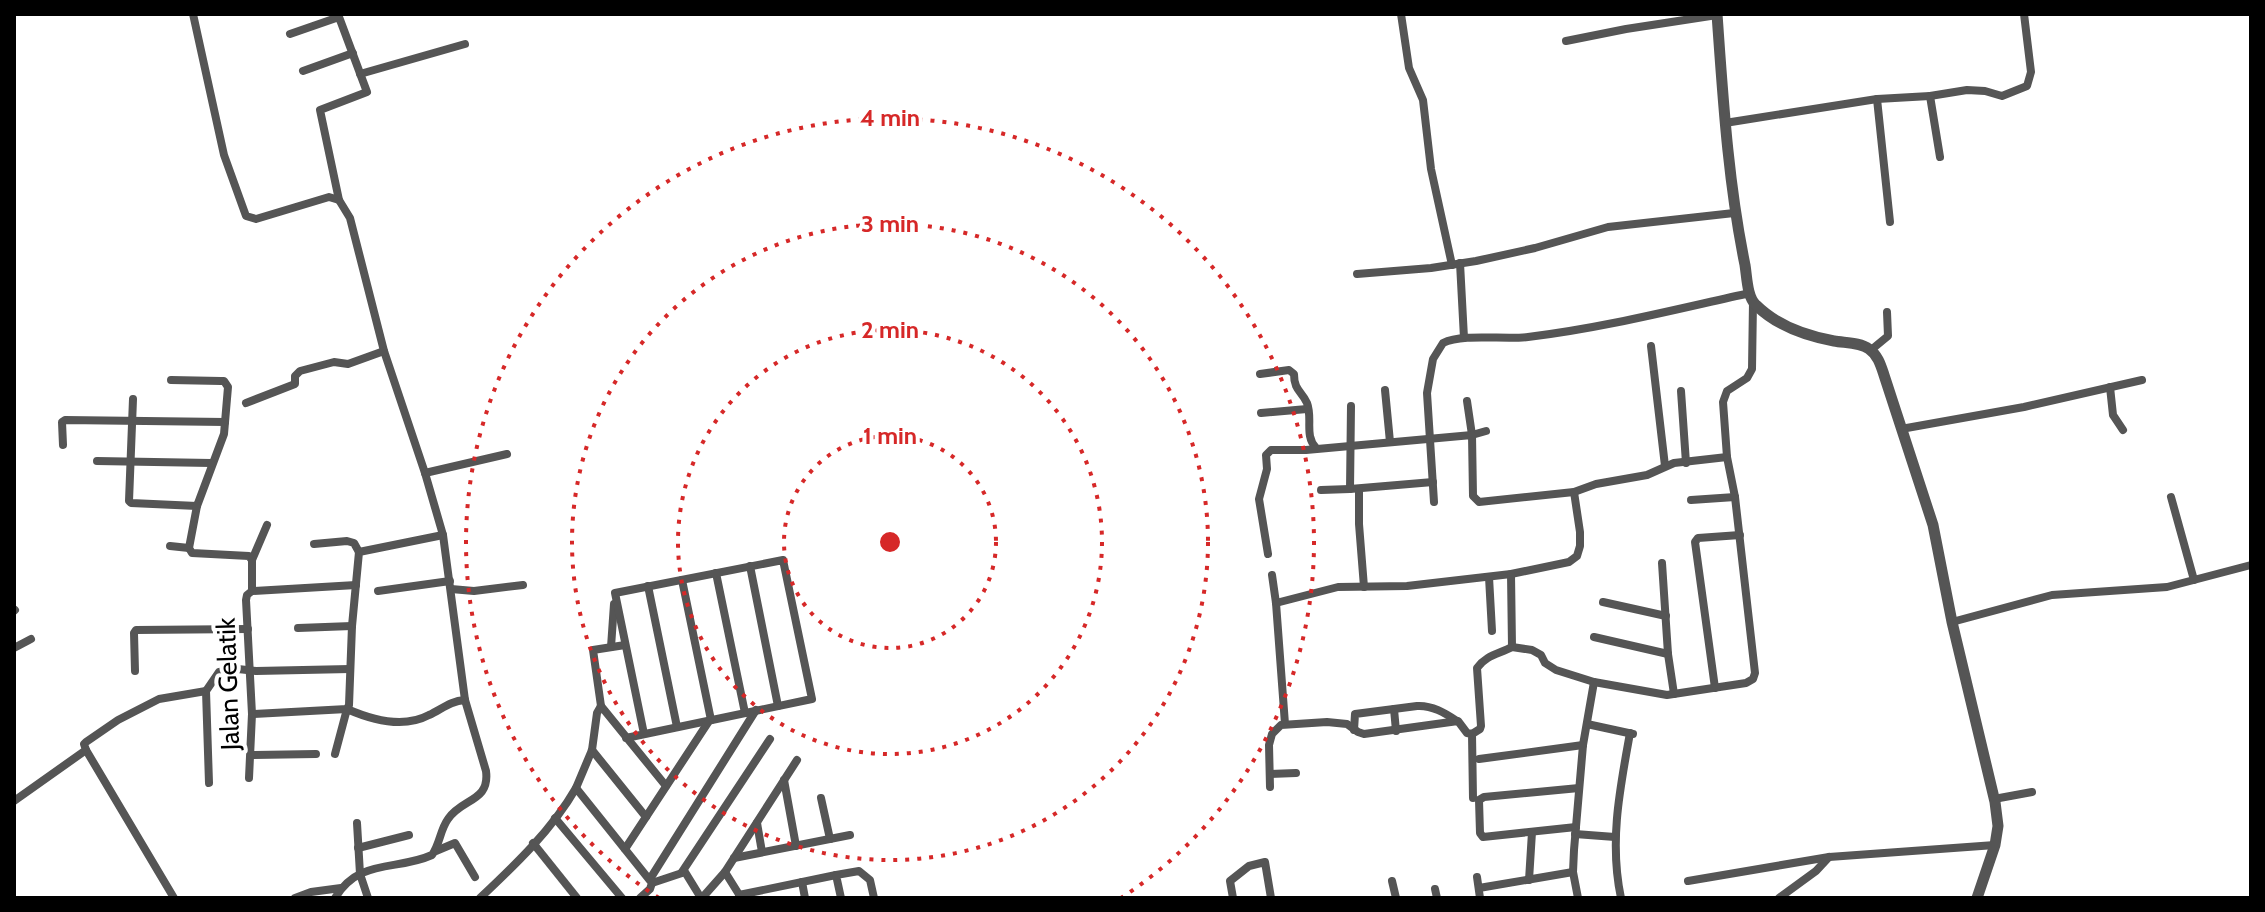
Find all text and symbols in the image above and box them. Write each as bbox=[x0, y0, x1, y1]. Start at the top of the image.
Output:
text: 4 min bbox=[860, 103, 920, 132]
text: 3 min bbox=[861, 209, 919, 238]
text: 2 min bbox=[861, 315, 919, 344]
text: 1 min bbox=[863, 421, 917, 450]
centre of rings bbox=[876, 528, 904, 556]
street label: Jalan Gelatik bbox=[210, 617, 246, 752]

